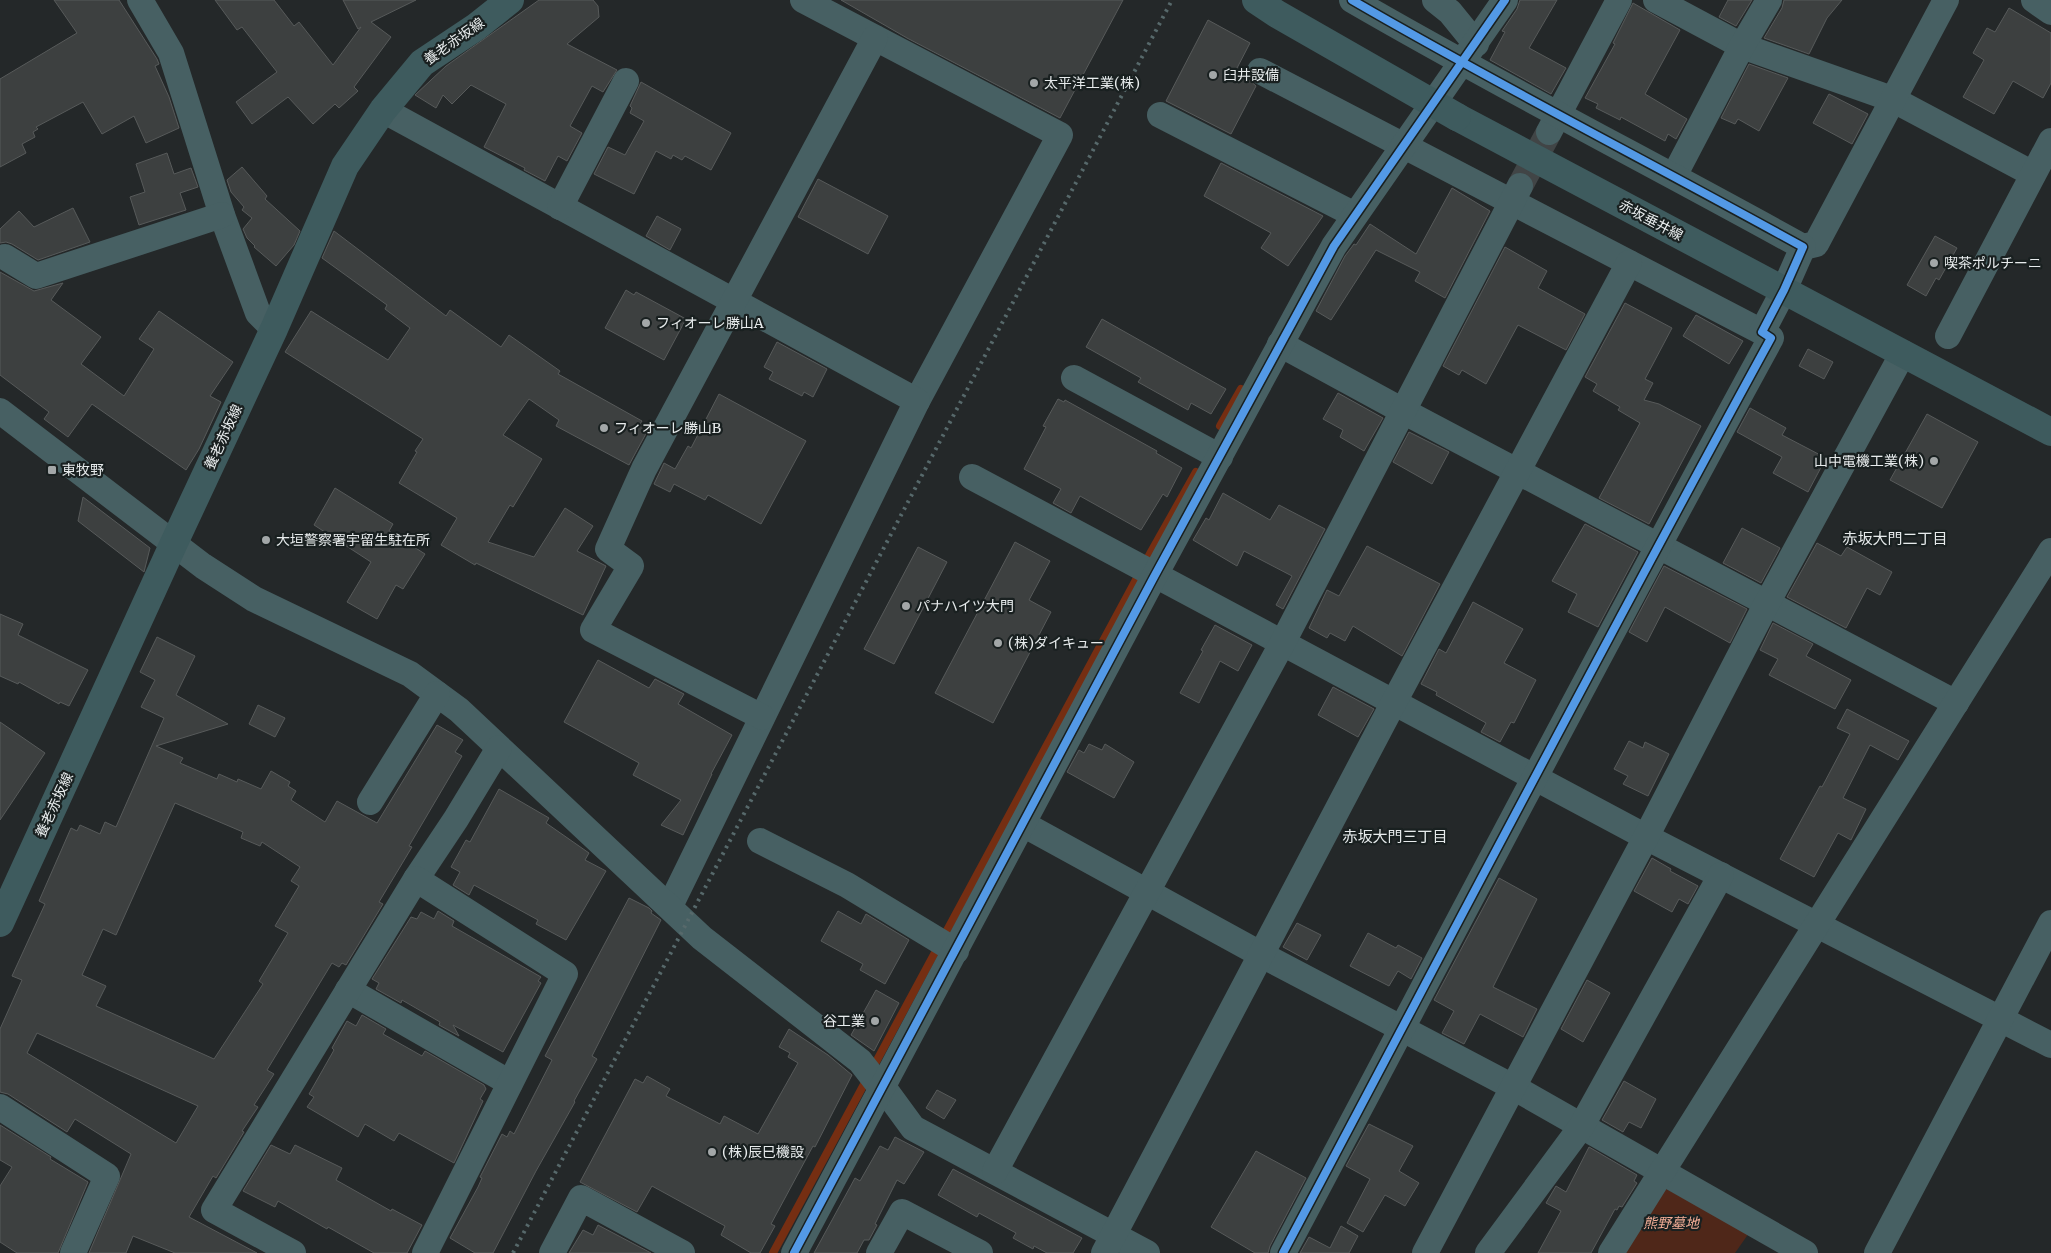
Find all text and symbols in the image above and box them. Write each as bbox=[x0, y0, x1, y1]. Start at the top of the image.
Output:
street label: 養老赤坂線 bbox=[420, 14, 488, 68]
place label: 臼井設備 bbox=[1223, 66, 1279, 84]
marker: 臼井設備 bbox=[1207, 69, 1219, 81]
place label: 太平洋工業(株) bbox=[1044, 74, 1140, 92]
marker: 太平洋工業(株) bbox=[1028, 77, 1040, 89]
street label: 赤坂垂井線 bbox=[1616, 196, 1686, 244]
place label: 喫茶ポルチーニ bbox=[1944, 254, 2042, 272]
marker: 喫茶ポルチーニ bbox=[1928, 257, 1940, 269]
place label: フィオーレ勝山A bbox=[656, 314, 764, 332]
marker: フィオーレ勝山A bbox=[640, 317, 652, 329]
street label: 養老赤坂線 bbox=[200, 401, 246, 473]
place label: フィオーレ勝山B bbox=[614, 419, 721, 437]
marker: フィオーレ勝山B bbox=[598, 422, 610, 434]
place label: 山中電機工業(株) bbox=[1814, 452, 1924, 470]
marker: 山中電機工業(株) bbox=[1928, 455, 1940, 467]
place label: 東牧野 bbox=[62, 461, 104, 479]
marker: 東牧野 bbox=[46, 464, 58, 476]
district label: 赤坂大門二丁目 bbox=[1842, 529, 1948, 548]
place label: 大垣警察署宇留生駐在所 bbox=[276, 531, 430, 549]
marker: 大垣警察署宇留生駐在所 bbox=[260, 534, 272, 546]
place label: パナハイツ大門 bbox=[916, 597, 1014, 615]
marker: パナハイツ大門 bbox=[900, 600, 912, 612]
place label: (株)ダイキュー bbox=[1008, 634, 1104, 652]
marker: (株)ダイキュー bbox=[992, 637, 1004, 649]
street label: 養老赤坂線 bbox=[31, 769, 77, 841]
district label: 赤坂大門三丁目 bbox=[1342, 827, 1448, 846]
place label: 谷工業 bbox=[823, 1012, 865, 1030]
marker: 谷工業 bbox=[869, 1015, 881, 1027]
place label: (株)辰巳機設 bbox=[722, 1143, 804, 1161]
marker: (株)辰巳機設 bbox=[706, 1146, 718, 1158]
park label: 熊野墓地 bbox=[1643, 1214, 1701, 1232]

